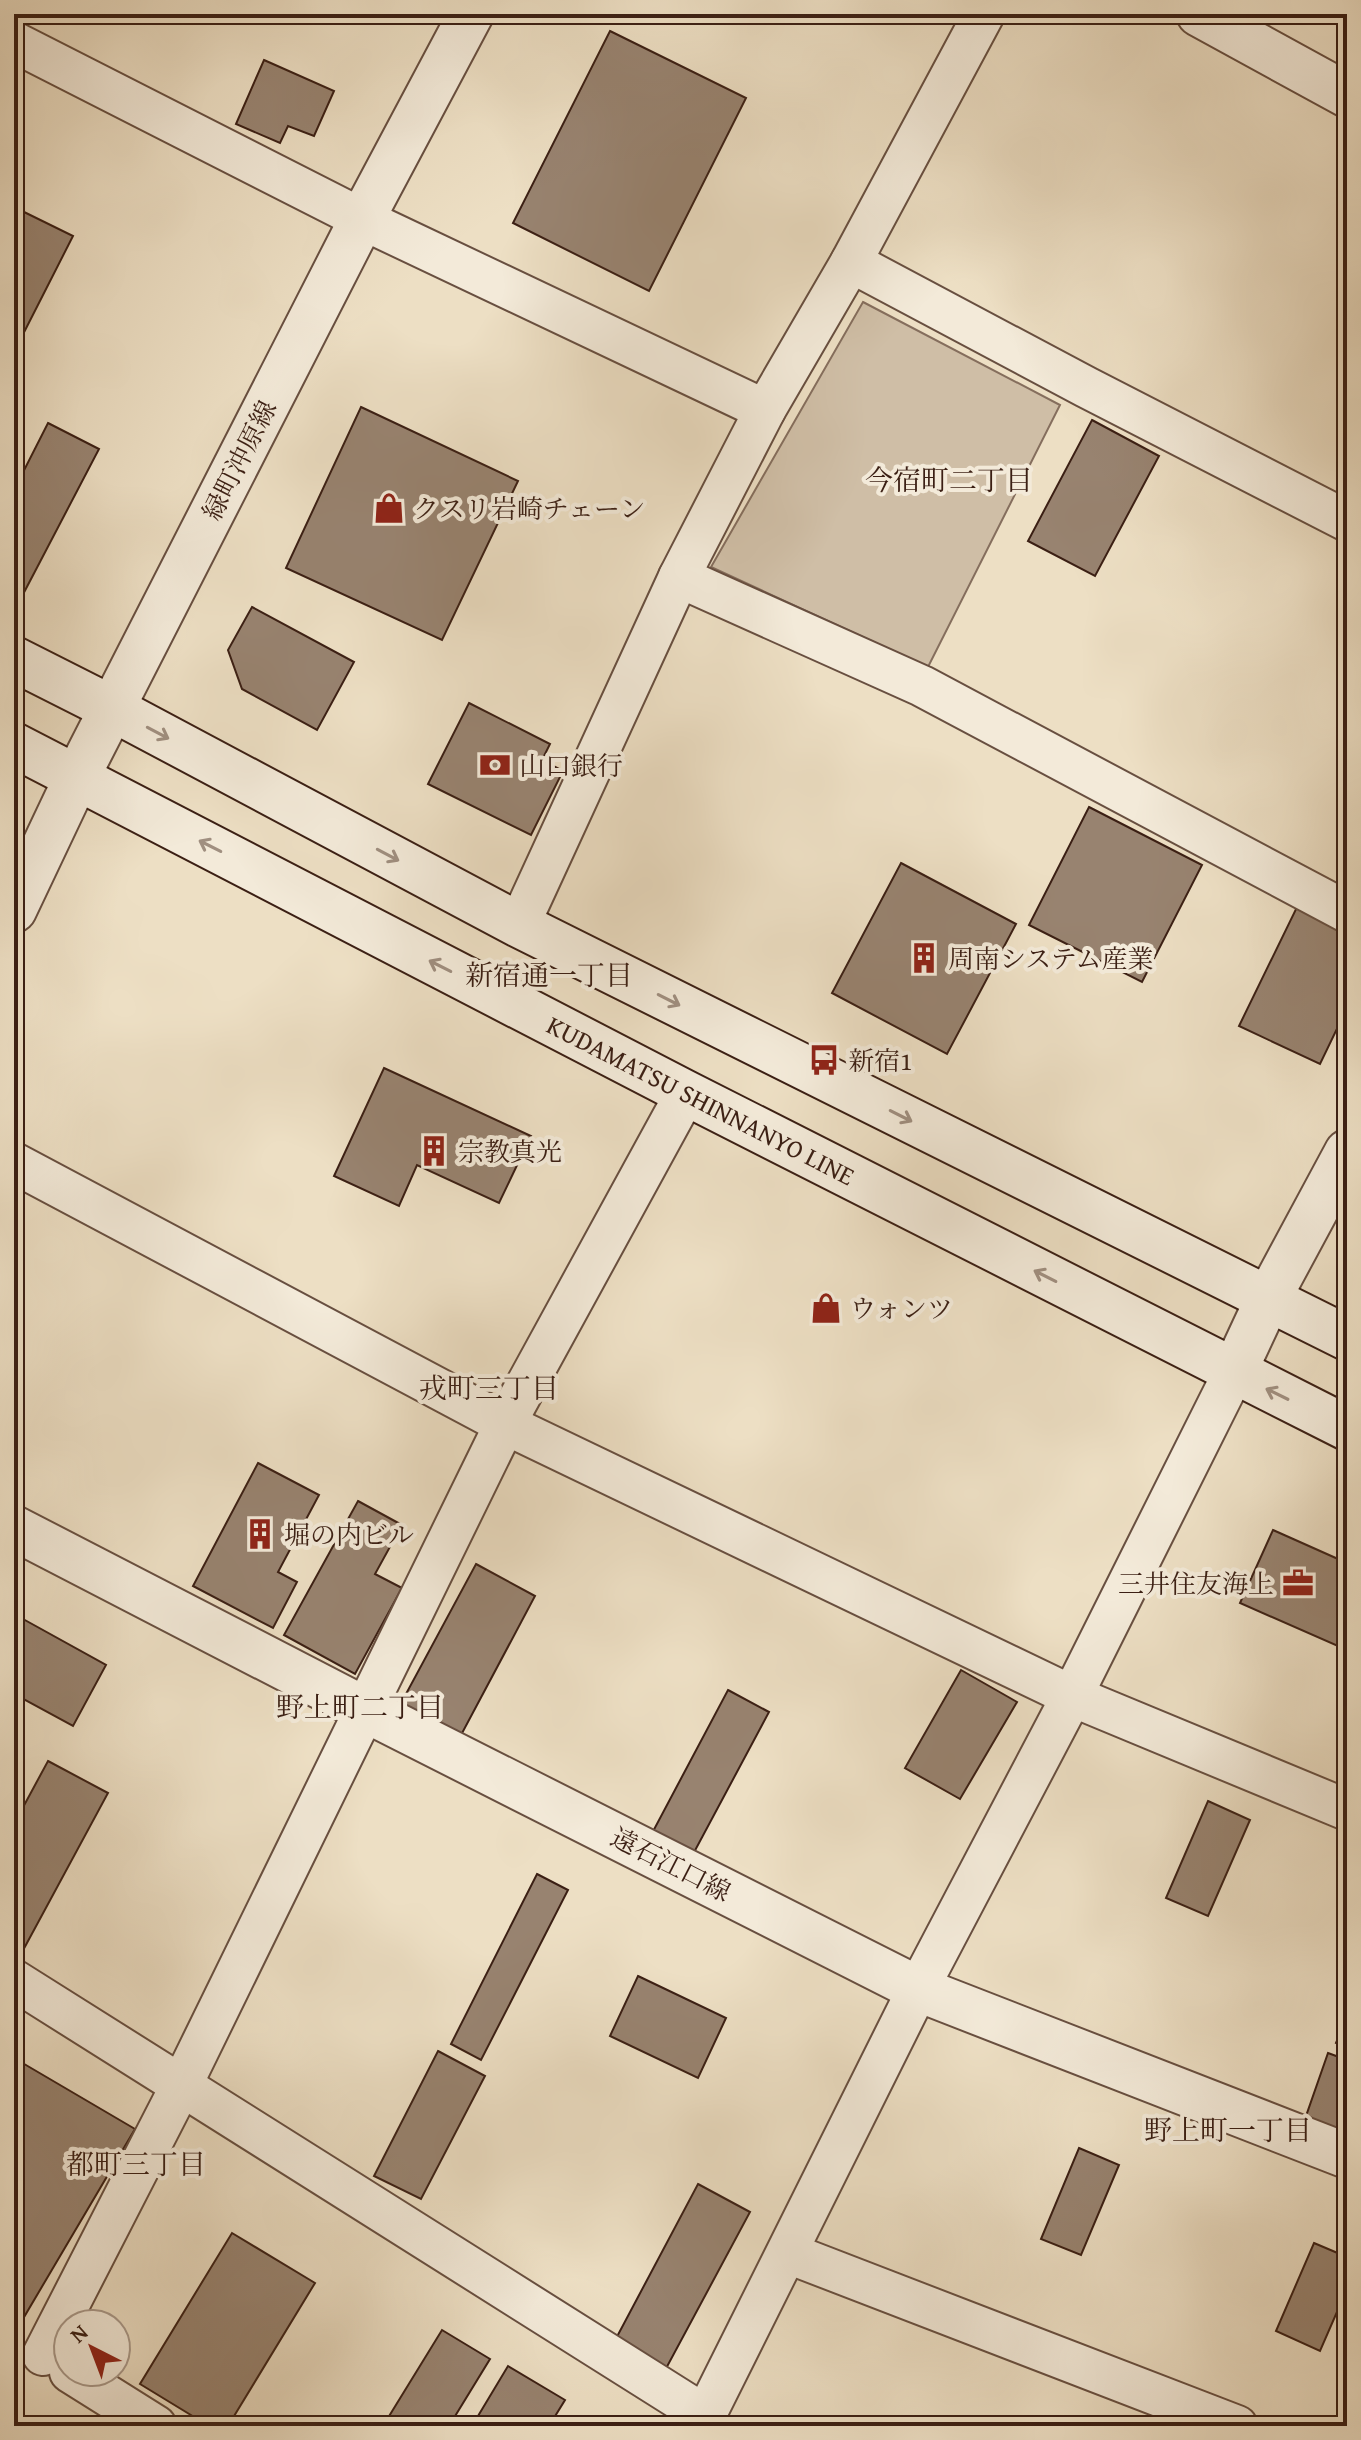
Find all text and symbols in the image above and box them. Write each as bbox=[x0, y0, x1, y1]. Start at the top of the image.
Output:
street label: 緑町沖原線 bbox=[192, 393, 286, 527]
district label: 今宿町二丁目 bbox=[865, 459, 1033, 500]
place label: クスリ岩崎チェーン bbox=[413, 489, 645, 528]
shop icon: クスリ岩崎チェーン bbox=[372, 491, 406, 525]
one-way arrow bbox=[146, 725, 170, 741]
place label: 山口銀行 bbox=[519, 746, 623, 785]
bank icon: 山口銀行 bbox=[478, 748, 512, 782]
one-way arrow bbox=[198, 837, 222, 853]
one-way arrow bbox=[375, 848, 399, 863]
place label: 周南システム産業 bbox=[948, 939, 1153, 978]
building icon: 周南システム産業 bbox=[907, 941, 941, 975]
district label: 新宿通一丁目 bbox=[465, 954, 633, 995]
one-way arrow bbox=[429, 957, 453, 973]
one-way arrow bbox=[656, 993, 680, 1008]
street label: KUDAMATSU SHINNANYO LINE bbox=[540, 1005, 862, 1195]
place label: 新宿1 bbox=[848, 1041, 913, 1080]
bus stop icon: 新宿1 bbox=[807, 1043, 841, 1077]
one-way arrow bbox=[889, 1109, 913, 1124]
place label: 宗教真光 bbox=[458, 1132, 562, 1171]
building icon: 宗教真光 bbox=[417, 1134, 451, 1168]
one-way arrow bbox=[1034, 1268, 1058, 1283]
place label: ウォンツ bbox=[850, 1289, 953, 1328]
shop icon: ウォンツ bbox=[809, 1291, 843, 1325]
district label: 戎町三丁目 bbox=[419, 1367, 559, 1408]
one-way arrow bbox=[1266, 1385, 1290, 1401]
place label: 堀の内ビル bbox=[284, 1515, 414, 1554]
building icon: 堀の内ビル bbox=[243, 1517, 277, 1551]
place label: 三井住友海上 bbox=[1118, 1564, 1274, 1603]
office icon: 三井住友海上 bbox=[1281, 1566, 1315, 1600]
district label: 野上町二丁目 bbox=[276, 1686, 444, 1727]
street label: 遠石江口線 bbox=[604, 1817, 738, 1911]
district label: 野上町一丁目 bbox=[1144, 2109, 1312, 2150]
district label: 都町三丁目 bbox=[66, 2143, 206, 2184]
north arrow bbox=[52, 2308, 132, 2388]
text: N bbox=[62, 2316, 95, 2350]

